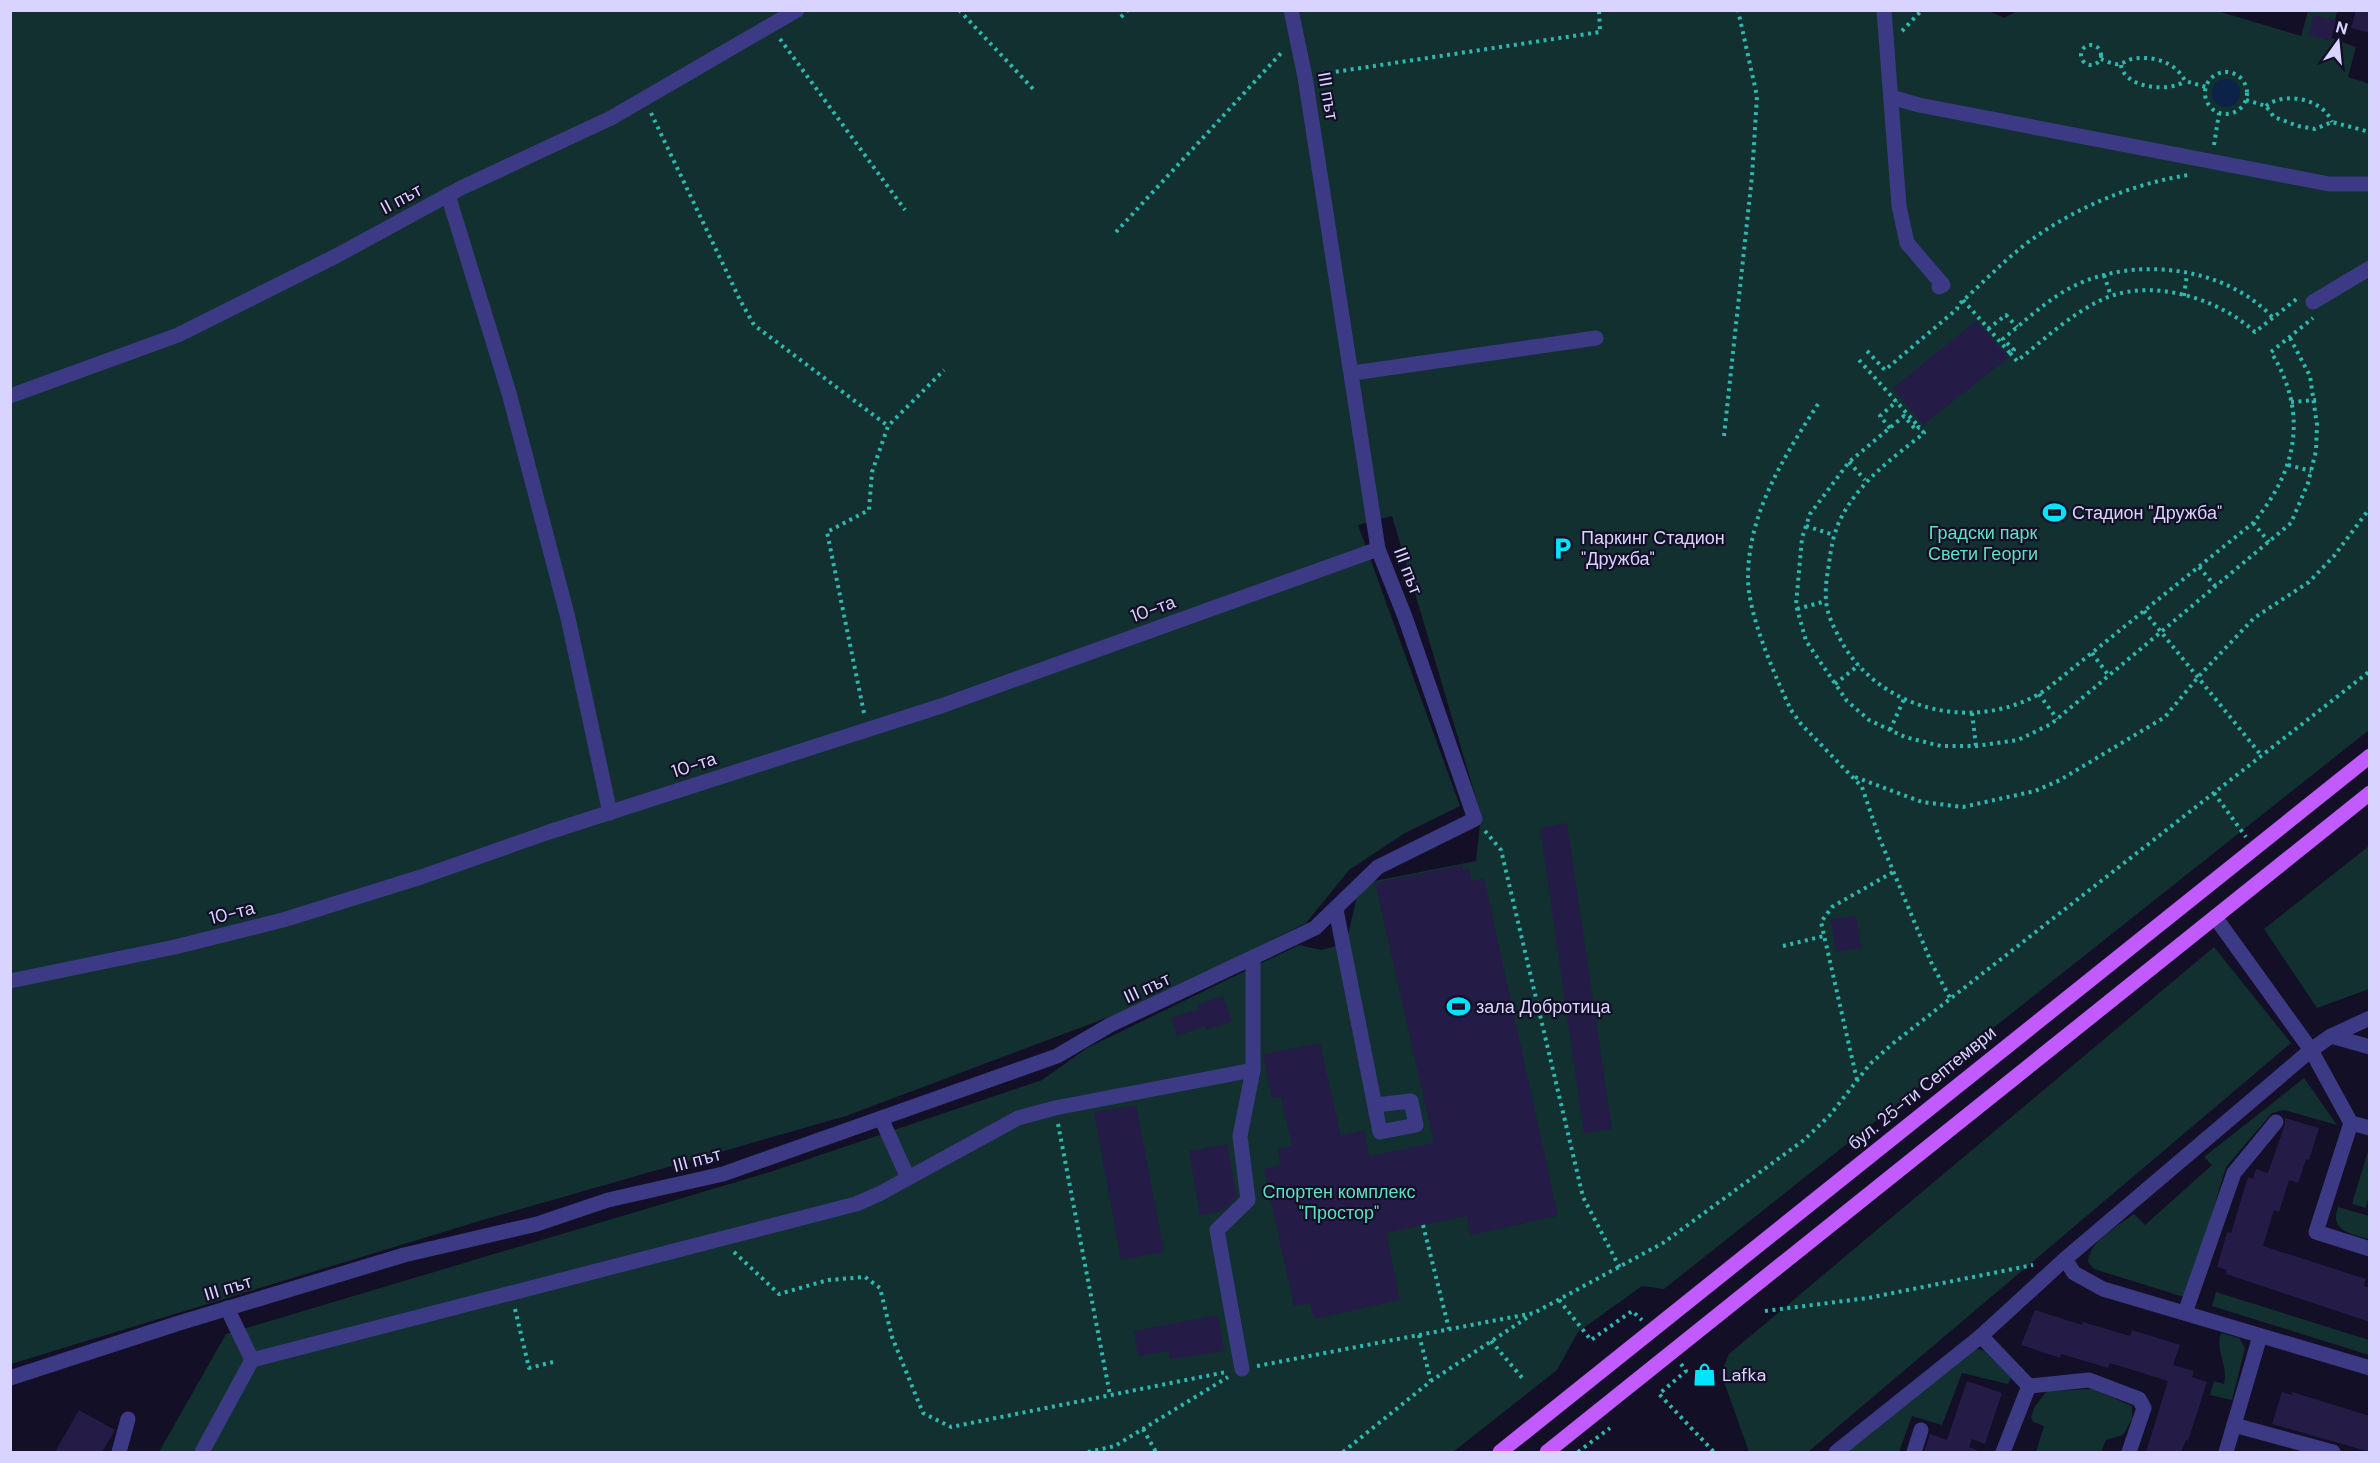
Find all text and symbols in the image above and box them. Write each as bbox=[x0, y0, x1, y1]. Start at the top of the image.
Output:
north arrow bbox=[2308, 12, 2368, 72]
text: N bbox=[2333, 16, 2350, 40]
street label: ІІІ път bbox=[1312, 70, 1344, 122]
street label: ІІ път bbox=[376, 178, 426, 220]
sports icon: Стадион "Дружба" bbox=[2041, 500, 2067, 526]
place label: Стадион "Дружба" bbox=[2072, 501, 2222, 525]
park label: Градски парк Свети Георги bbox=[1928, 521, 2038, 566]
place label: Паркинг Стадион "Дружба" bbox=[1581, 526, 1725, 571]
parking icon: Паркинг Стадион "Дружба" bbox=[1550, 535, 1576, 561]
street label: ІІІ път bbox=[1388, 544, 1428, 598]
street label: 10-та bbox=[1127, 590, 1180, 628]
street label: 10-та bbox=[669, 746, 720, 783]
street label: 10-та bbox=[207, 896, 258, 930]
street label: ІІІ път bbox=[1120, 967, 1174, 1009]
sports icon: зала Добротица bbox=[1445, 994, 1471, 1020]
place label: зала Добротица bbox=[1476, 995, 1612, 1019]
street label: бул. 25-ти Септември bbox=[1843, 1021, 2001, 1155]
street label: ІІІ път bbox=[670, 1142, 724, 1178]
park label: Спортен комплекс "Простор" bbox=[1263, 1180, 1415, 1225]
street label: ІІІ път bbox=[201, 1269, 255, 1307]
shop icon: Lafka bbox=[1691, 1362, 1717, 1388]
place label: Lafka bbox=[1722, 1363, 1766, 1387]

